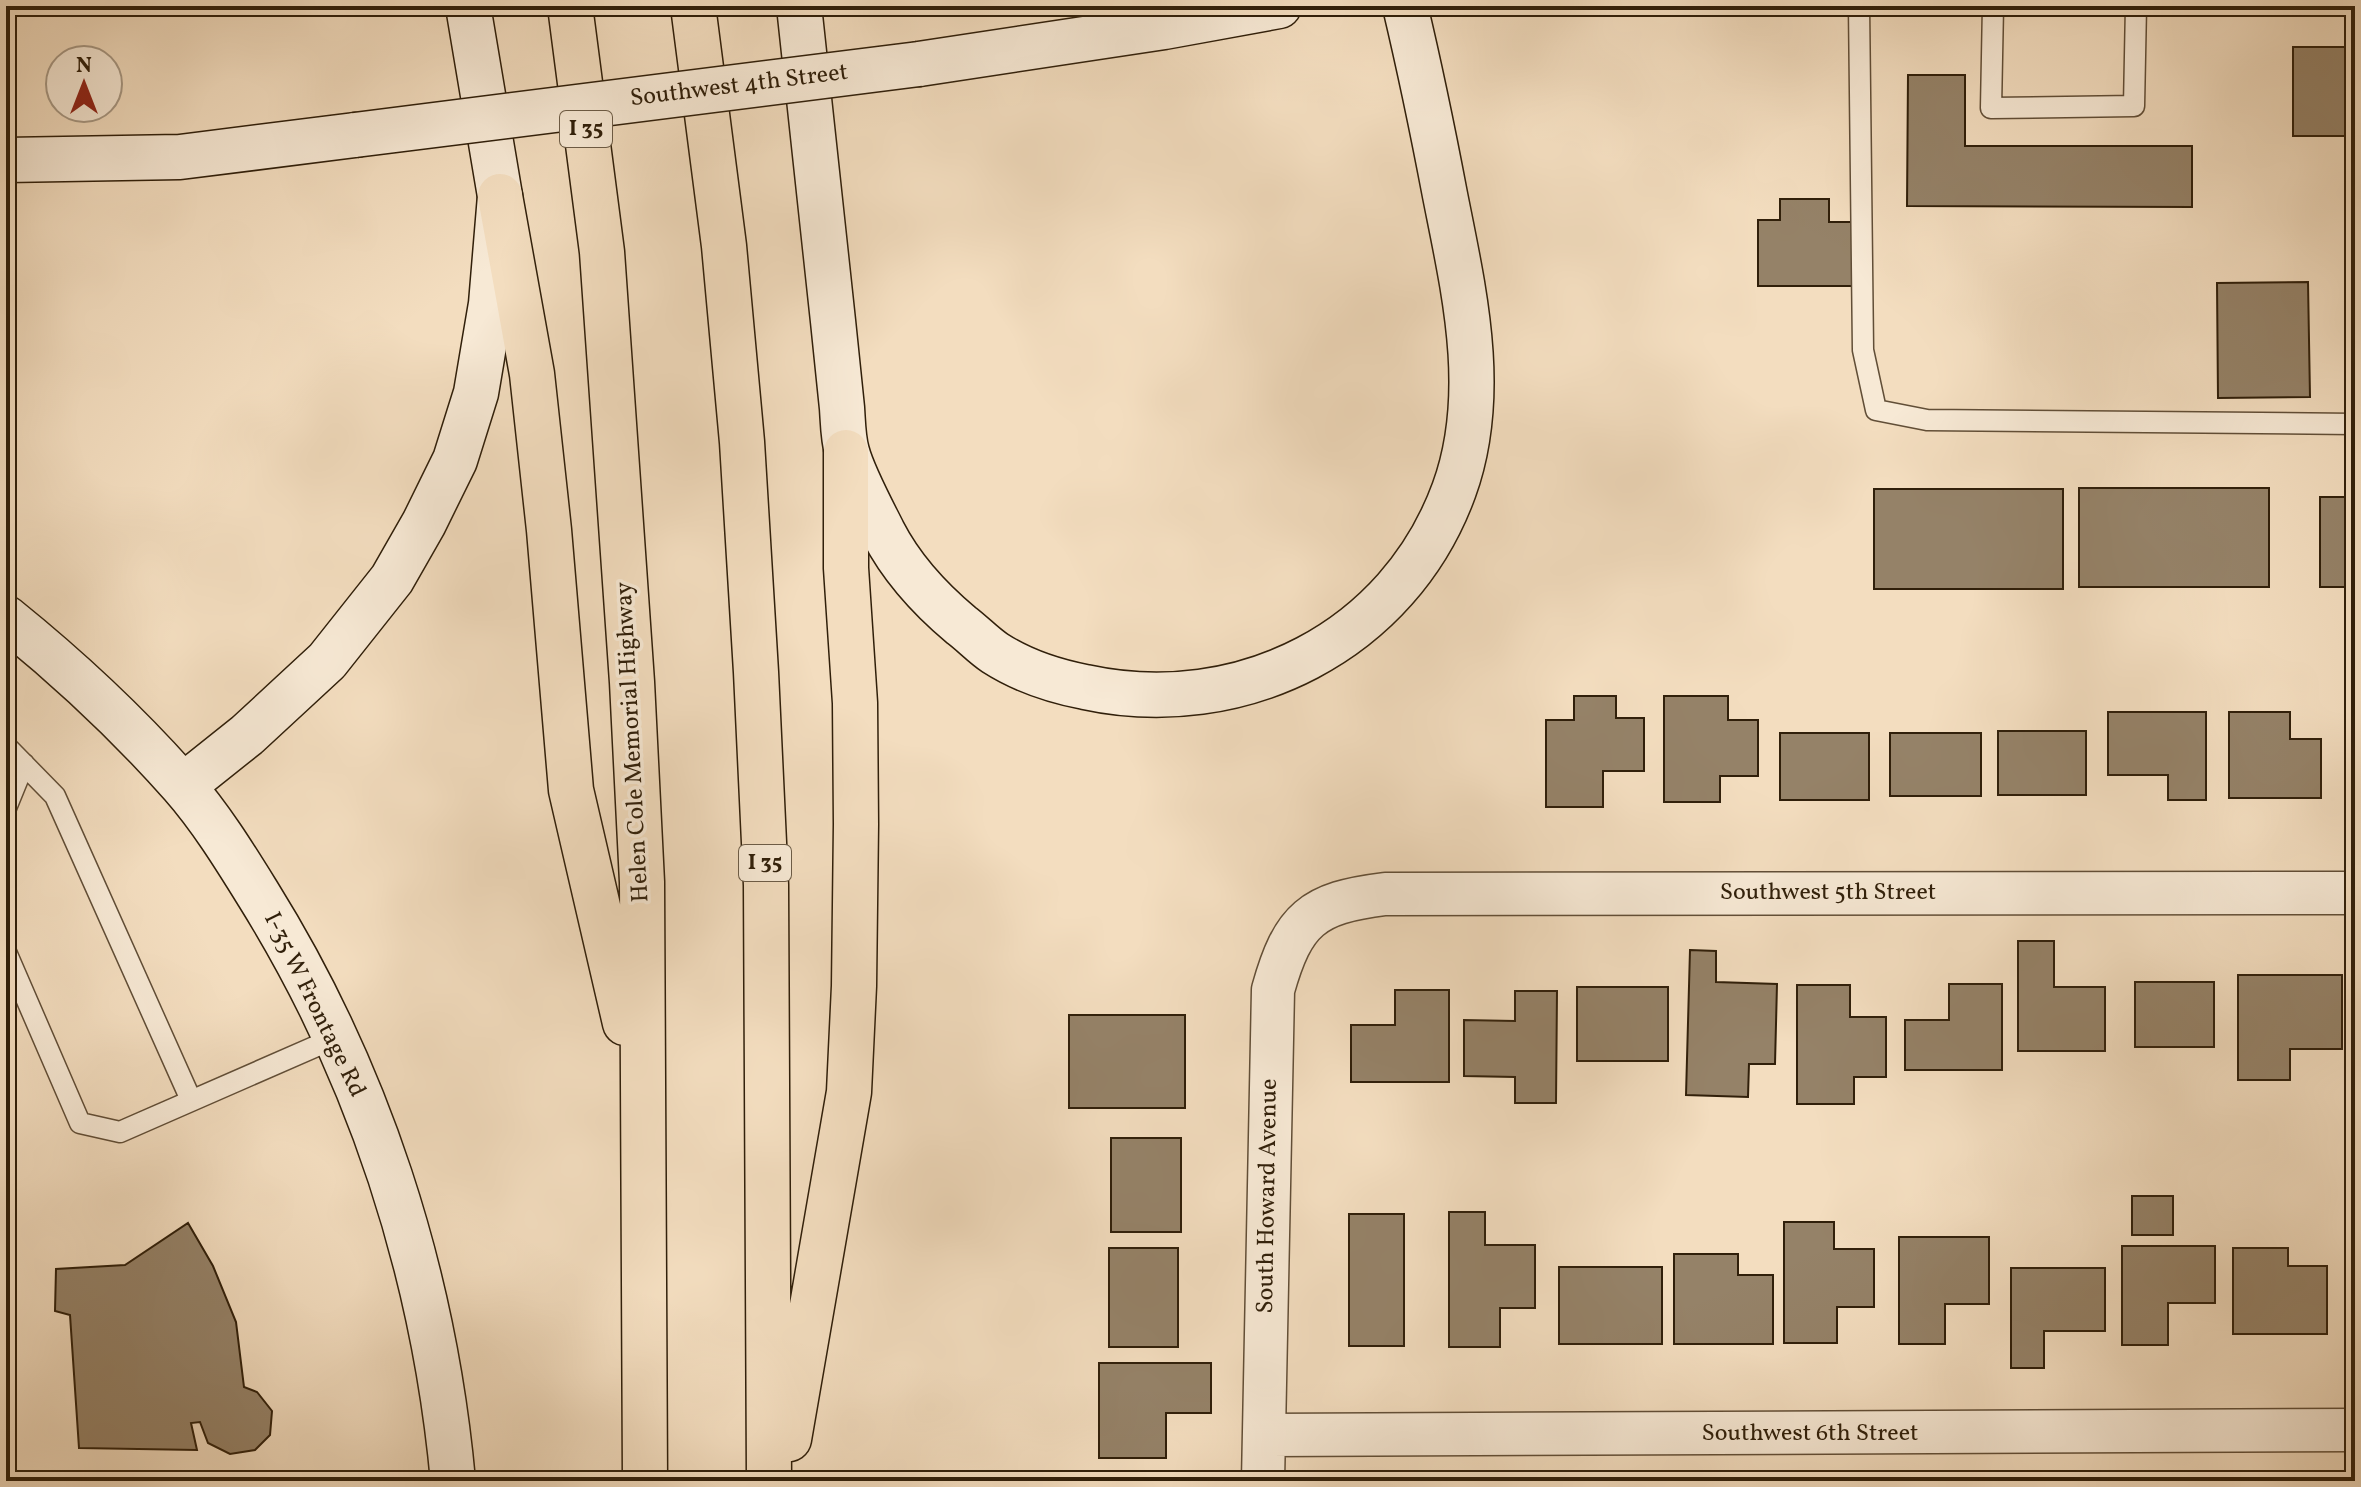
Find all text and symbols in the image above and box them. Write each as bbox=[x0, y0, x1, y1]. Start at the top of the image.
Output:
north arrow bbox=[44, 44, 124, 124]
text: N bbox=[76, 51, 92, 82]
street label: Southwest 4th Street bbox=[628, 56, 850, 116]
road number: I 35 bbox=[560, 111, 612, 147]
street label: Helen Cole Memorial Highway bbox=[608, 581, 658, 903]
road number: I 35 bbox=[739, 845, 791, 881]
street label: Southwest 5th Street bbox=[1720, 876, 1936, 910]
street label: I-35 W Frontage Rd bbox=[254, 907, 374, 1103]
street label: South Howard Avenue bbox=[1249, 1078, 1287, 1314]
street label: Southwest 6th Street bbox=[1701, 1417, 1919, 1451]

